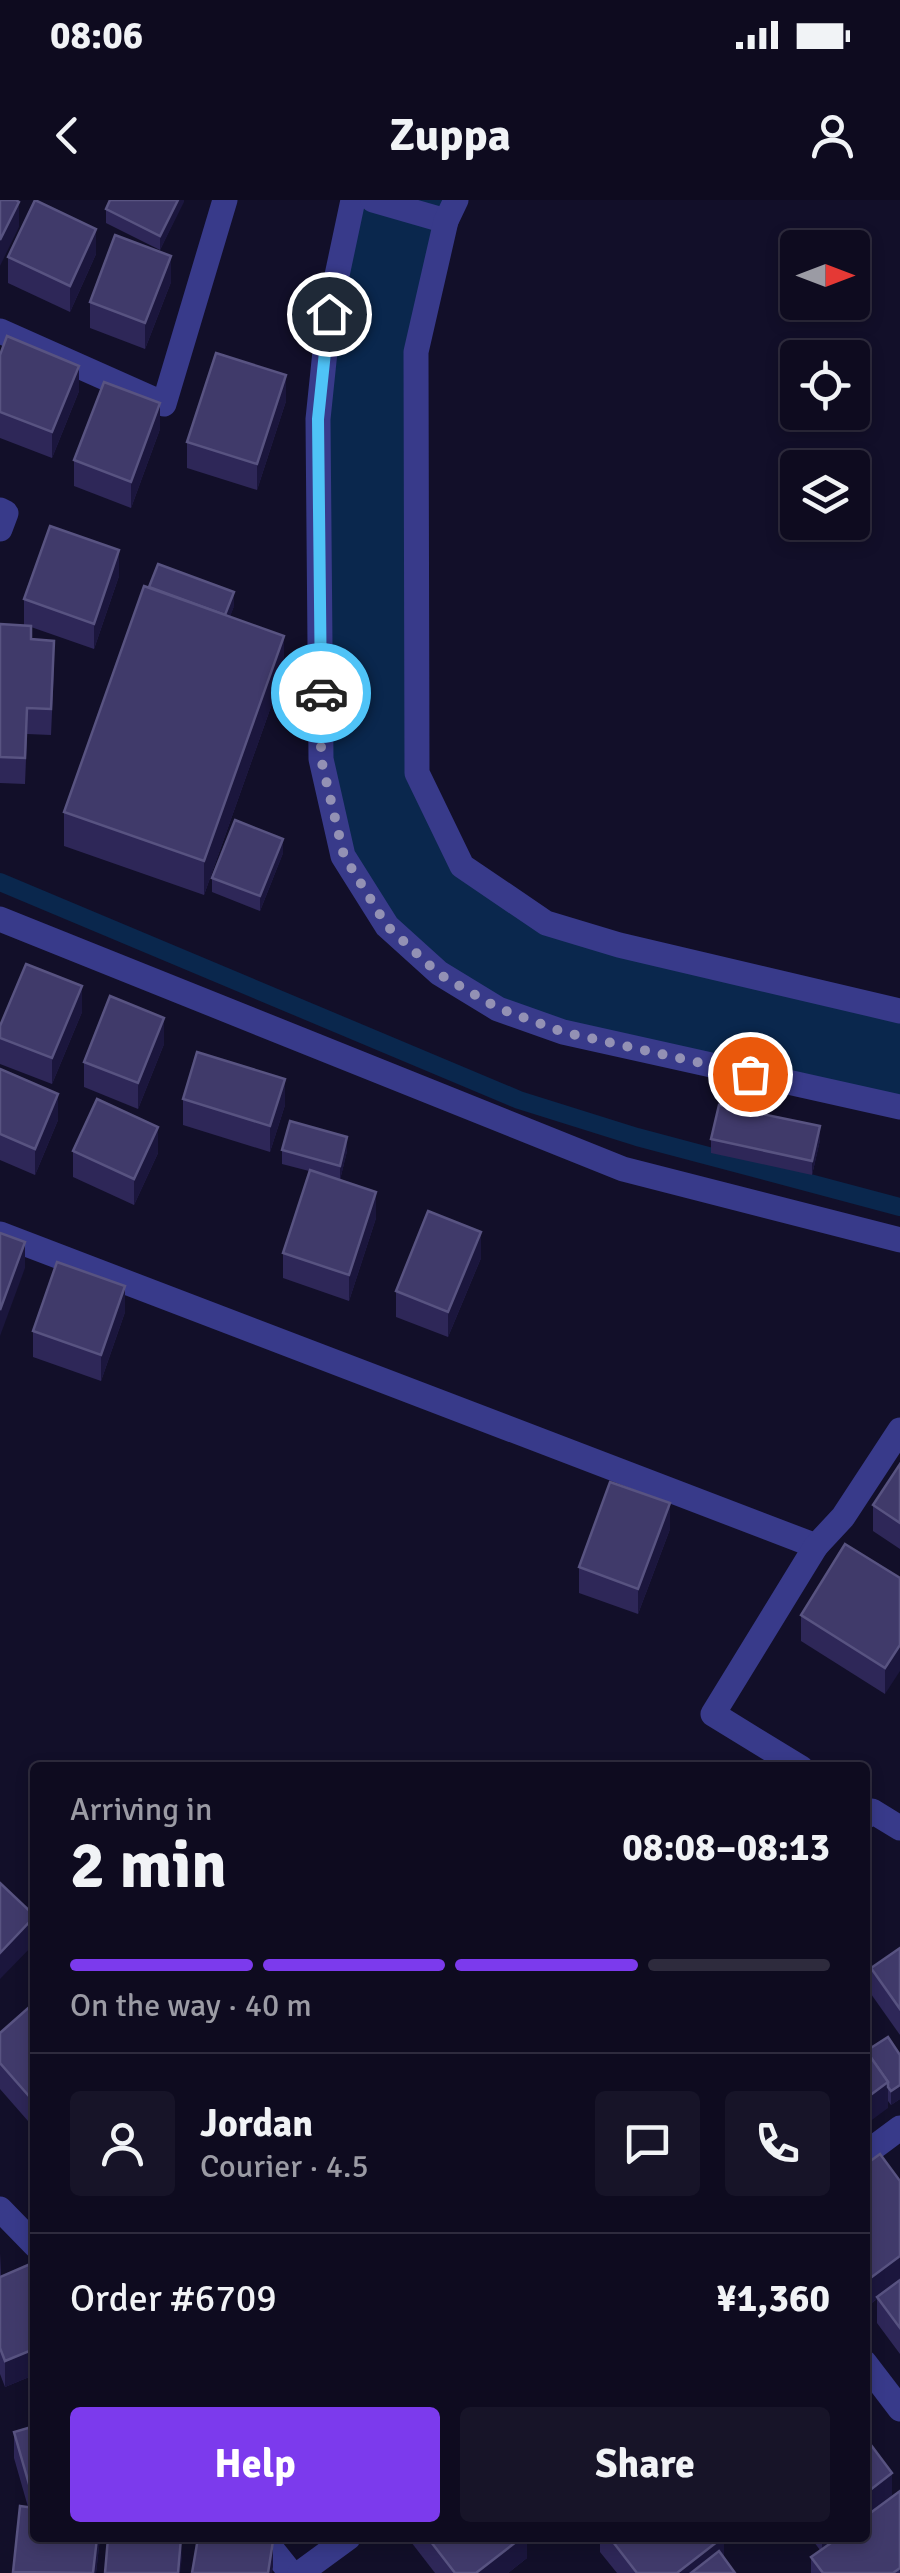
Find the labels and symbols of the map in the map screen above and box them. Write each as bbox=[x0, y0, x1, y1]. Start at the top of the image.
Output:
north arrow bbox=[780, 230, 870, 320]
pin bbox=[287, 272, 372, 357]
courier bbox=[271, 643, 371, 743]
pin bbox=[708, 1032, 793, 1117]

